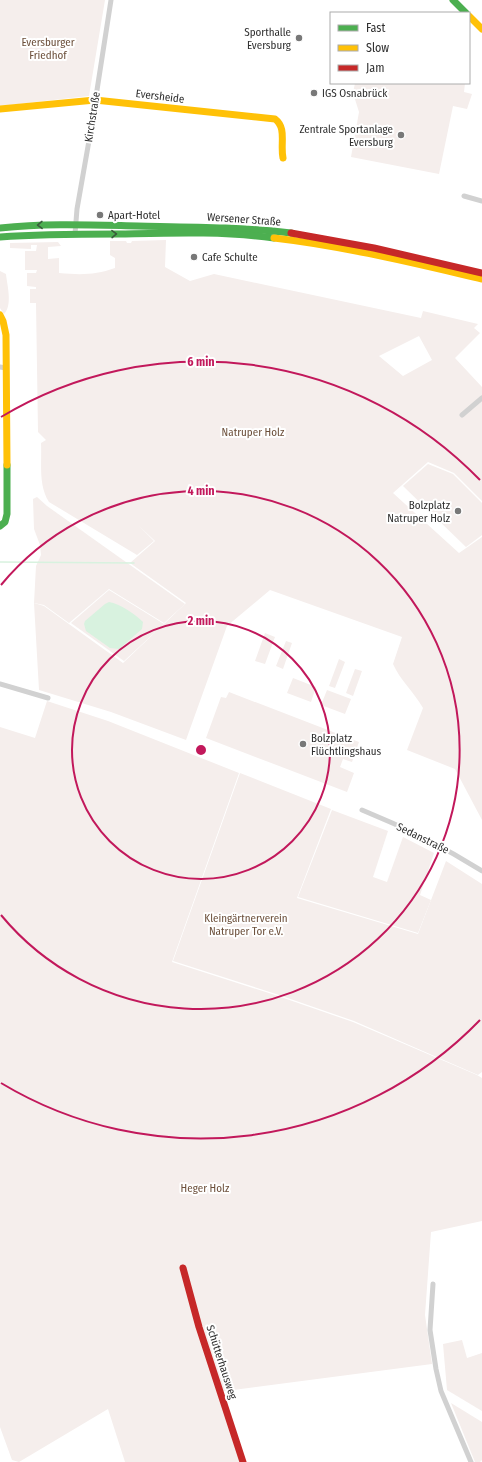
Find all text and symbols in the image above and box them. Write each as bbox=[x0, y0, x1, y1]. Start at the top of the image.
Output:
legend bbox=[330, 12, 470, 84]
text: Fast bbox=[366, 21, 385, 35]
place label: Sporthalle Eversburg bbox=[244, 26, 292, 52]
marker: Sporthalle Eversburg bbox=[294, 33, 304, 43]
park label: Eversburger Friedhof bbox=[21, 36, 75, 62]
text: Slow bbox=[366, 41, 389, 55]
text: Jam bbox=[366, 61, 384, 75]
street label: Eversheide bbox=[135, 87, 185, 106]
place label: IGS Osnabrück bbox=[322, 87, 388, 100]
marker: IGS Osnabrück bbox=[309, 88, 319, 98]
street label: Kirchstraße bbox=[82, 91, 103, 143]
place label: Zentrale Sportanlage Eversburg bbox=[299, 123, 394, 149]
marker: Zentrale Sportanlage Eversburg bbox=[396, 130, 406, 140]
place label: Apart-Hotel bbox=[108, 209, 160, 222]
marker: Apart-Hotel bbox=[95, 210, 105, 220]
street label: Wersener Straße bbox=[206, 210, 281, 229]
one-way arrow bbox=[37, 221, 43, 230]
one-way arrow bbox=[111, 229, 117, 238]
place label: Cafe Schulte bbox=[202, 251, 258, 264]
marker: Cafe Schulte bbox=[189, 252, 199, 262]
text: 6 min bbox=[187, 355, 215, 369]
park label: Natruper Holz bbox=[222, 426, 285, 439]
text: 4 min bbox=[187, 484, 215, 498]
place label: Bolzplatz Natruper Holz bbox=[387, 499, 451, 525]
marker: Bolzplatz Natruper Holz bbox=[453, 506, 463, 516]
text: 2 min bbox=[187, 614, 214, 628]
place label: Bolzplatz Flüchtlingshaus bbox=[311, 732, 382, 758]
marker: Bolzplatz Flüchtlingshaus bbox=[298, 739, 308, 749]
centre of rings bbox=[194, 743, 208, 757]
street label: Sedanstraße bbox=[395, 820, 451, 857]
park label: Kleingärtnerverein Natruper Tor e.V. bbox=[204, 912, 288, 938]
park label: Heger Holz bbox=[181, 1182, 230, 1195]
street label: Schütterhausweg bbox=[203, 1323, 240, 1402]

